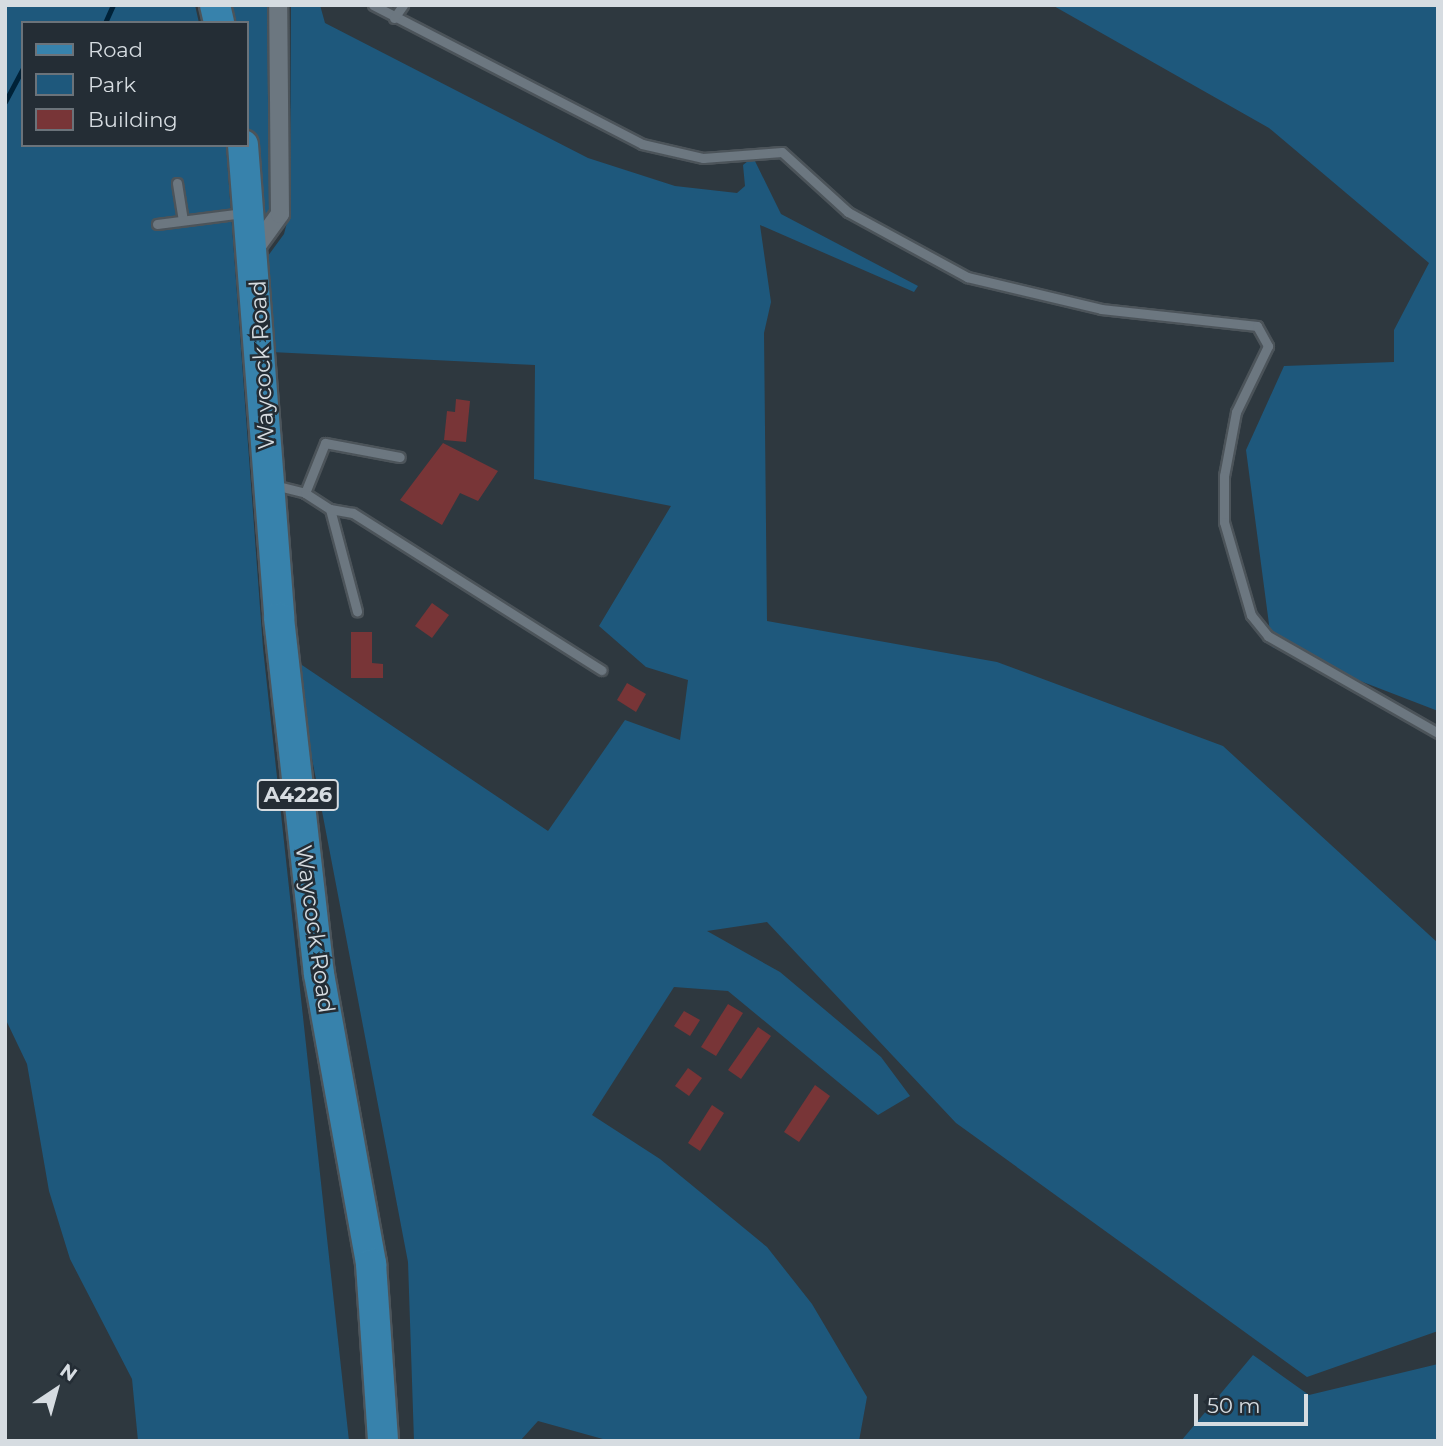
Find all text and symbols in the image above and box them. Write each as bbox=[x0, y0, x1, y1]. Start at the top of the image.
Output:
legend bbox=[21, 21, 248, 147]
text: Road bbox=[88, 37, 143, 62]
text: Park bbox=[88, 72, 136, 97]
text: Building bbox=[88, 107, 178, 132]
street label: Waycock Road bbox=[244, 280, 280, 450]
road number: A4226 bbox=[256, 778, 340, 812]
street label: Waycock Road bbox=[290, 843, 340, 1015]
north arrow bbox=[21, 1355, 91, 1425]
text: N bbox=[56, 1359, 82, 1386]
scale bar bbox=[1198, 1380, 1312, 1424]
text: 50 m bbox=[1207, 1393, 1261, 1418]

